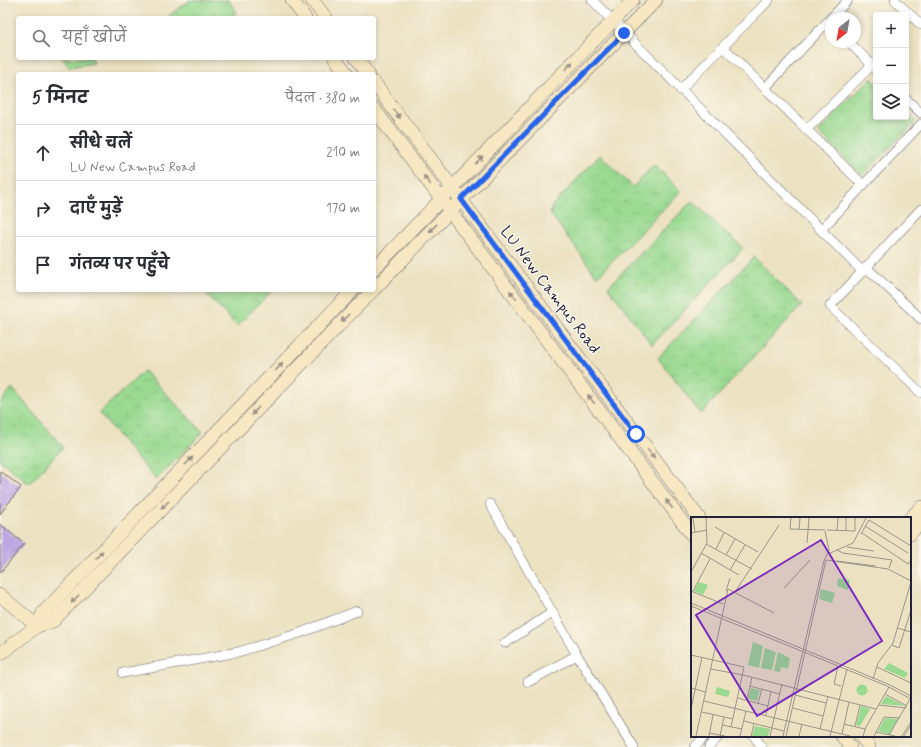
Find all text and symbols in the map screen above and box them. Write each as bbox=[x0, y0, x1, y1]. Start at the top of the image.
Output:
north arrow bbox=[825, 12, 861, 48]
map controls bbox=[873, 12, 909, 120]
button: + bbox=[873, 12, 909, 48]
search box bbox=[16, 16, 376, 60]
route end bbox=[615, 24, 633, 42]
icon: search bbox=[30, 27, 52, 49]
text: यहाँ खोजें bbox=[62, 28, 127, 48]
button: − bbox=[873, 48, 909, 84]
one-way arrow bbox=[564, 61, 574, 71]
button: layers bbox=[873, 84, 909, 120]
text: 5 मिनट bbox=[32, 87, 88, 109]
text: पैदल · 380 m bbox=[285, 90, 360, 107]
one-way arrow bbox=[393, 108, 402, 119]
text: सीधे चलें bbox=[70, 134, 132, 154]
icon: ahead bbox=[32, 142, 54, 164]
text: 210 m bbox=[326, 144, 360, 161]
one-way arrow bbox=[474, 155, 484, 165]
text: LU New Campus Road bbox=[70, 159, 196, 176]
one-way arrow bbox=[423, 174, 431, 185]
icon: right bbox=[32, 198, 54, 220]
text: दाएँ मुड़ें bbox=[70, 199, 122, 219]
text: 170 m bbox=[326, 200, 360, 217]
street label: LU New Campus Road bbox=[495, 222, 605, 358]
one-way arrow bbox=[428, 223, 438, 233]
icon: arrive bbox=[32, 254, 54, 276]
text: गंतव्य पर पहुँचे bbox=[70, 255, 169, 275]
one-way arrow bbox=[509, 290, 517, 301]
one-way arrow bbox=[341, 313, 350, 323]
one-way arrow bbox=[274, 362, 284, 372]
one-way arrow bbox=[587, 394, 595, 405]
one-way arrow bbox=[250, 406, 260, 416]
route start bbox=[627, 425, 645, 443]
one-way arrow bbox=[647, 448, 655, 459]
one-way arrow bbox=[184, 456, 194, 466]
one-way arrow bbox=[665, 498, 673, 509]
one-way arrow bbox=[160, 500, 170, 510]
inset map bbox=[691, 517, 911, 737]
one-way arrow bbox=[94, 550, 104, 560]
one-way arrow bbox=[70, 594, 80, 604]

